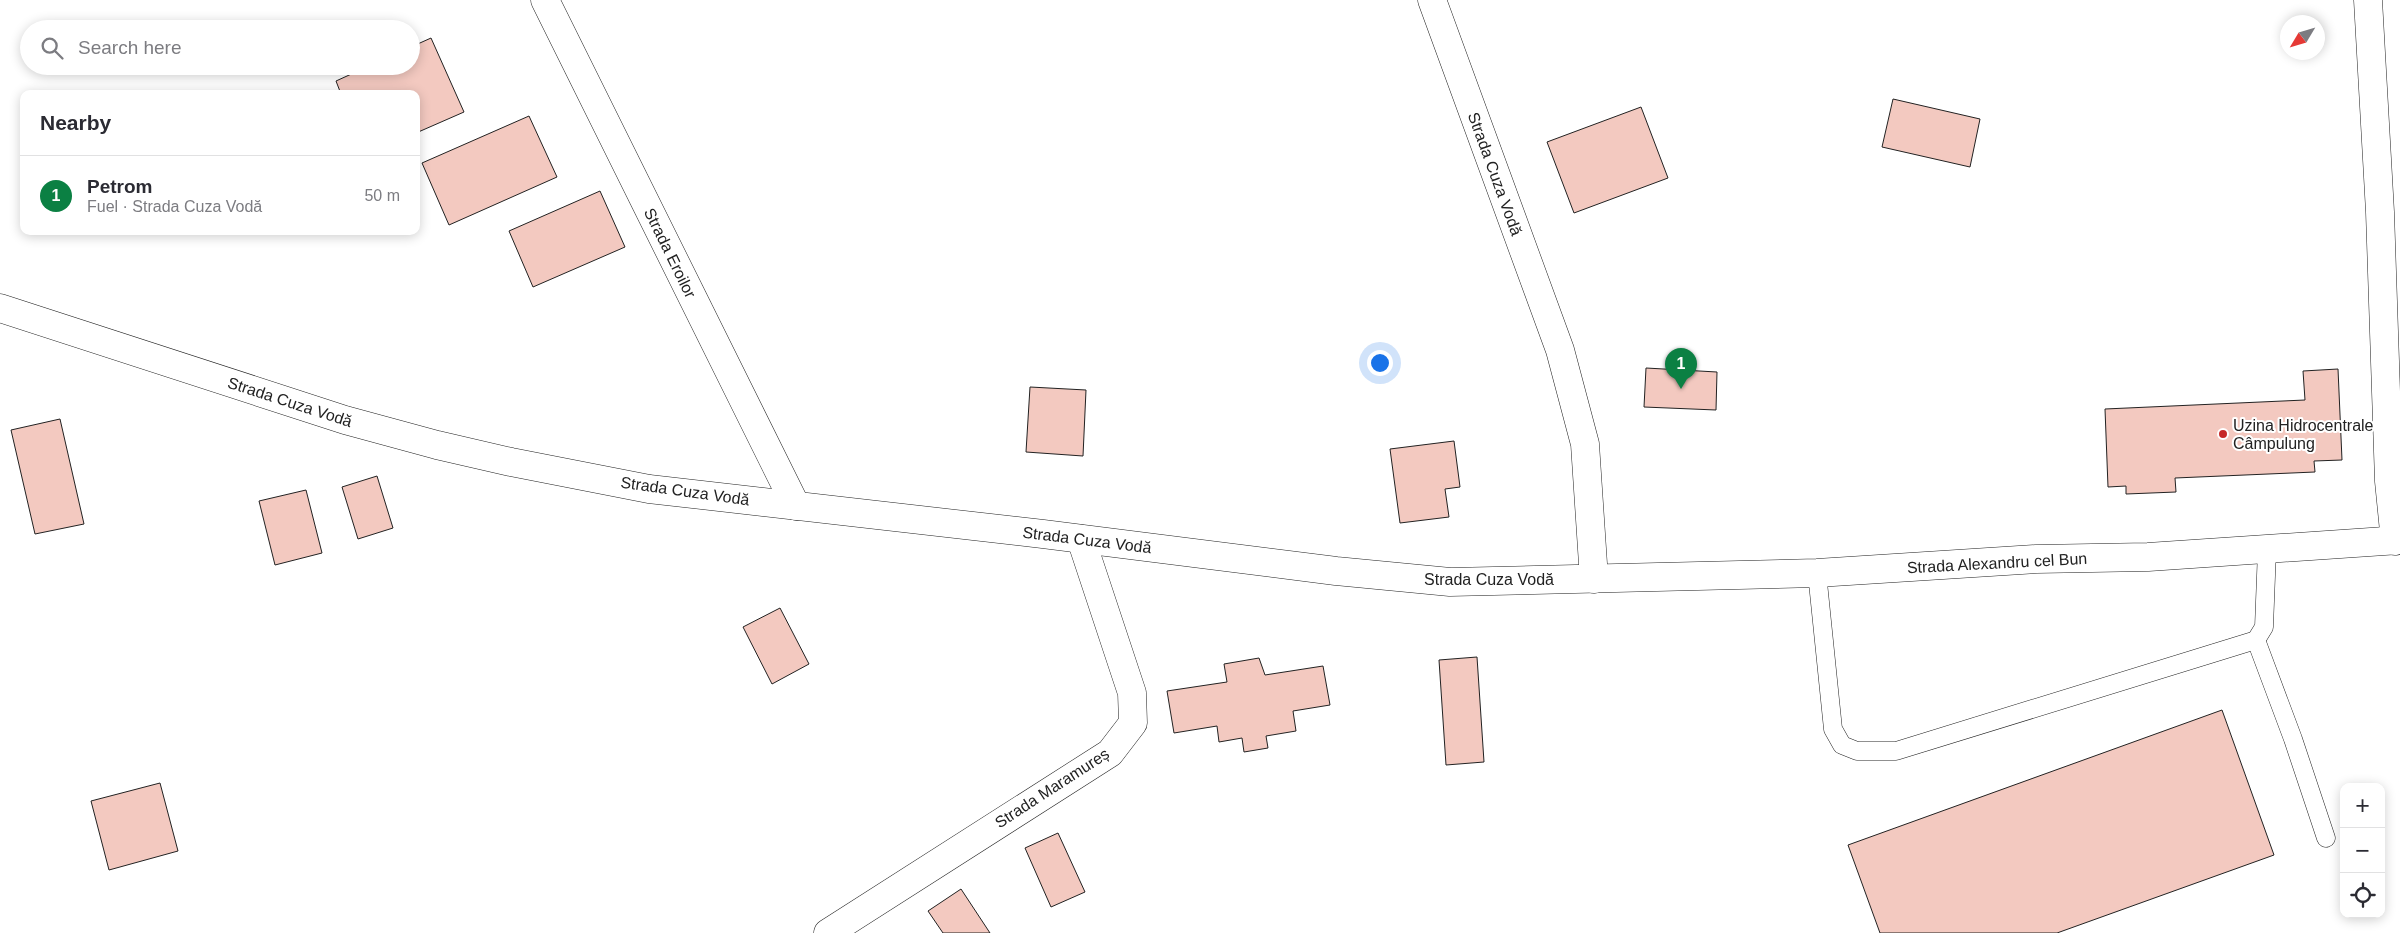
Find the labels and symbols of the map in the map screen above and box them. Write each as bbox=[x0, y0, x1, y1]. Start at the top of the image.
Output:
north arrow bbox=[2280, 15, 2325, 60]
street label: Strada Cuza Vodă bbox=[1465, 110, 1525, 238]
street label: Strada Eroilor bbox=[641, 205, 699, 301]
pin: 1 bbox=[1665, 348, 1697, 389]
your location bbox=[1367, 350, 1393, 376]
street label: Strada Cuza Vodă bbox=[226, 374, 354, 430]
place label: Uzina Hidrocentrale Câmpulung bbox=[2233, 417, 2374, 452]
marker: Uzina Hidrocentrale Câmpulung bbox=[2217, 428, 2229, 440]
street label: Strada Cuza Vodă bbox=[620, 474, 751, 508]
street label: Strada Cuza Vodă bbox=[1022, 524, 1153, 556]
street label: Strada Alexandru cel Bun bbox=[1906, 550, 2088, 576]
street label: Strada Cuza Vodă bbox=[1424, 571, 1554, 588]
street label: Strada Maramureș bbox=[992, 745, 1112, 831]

